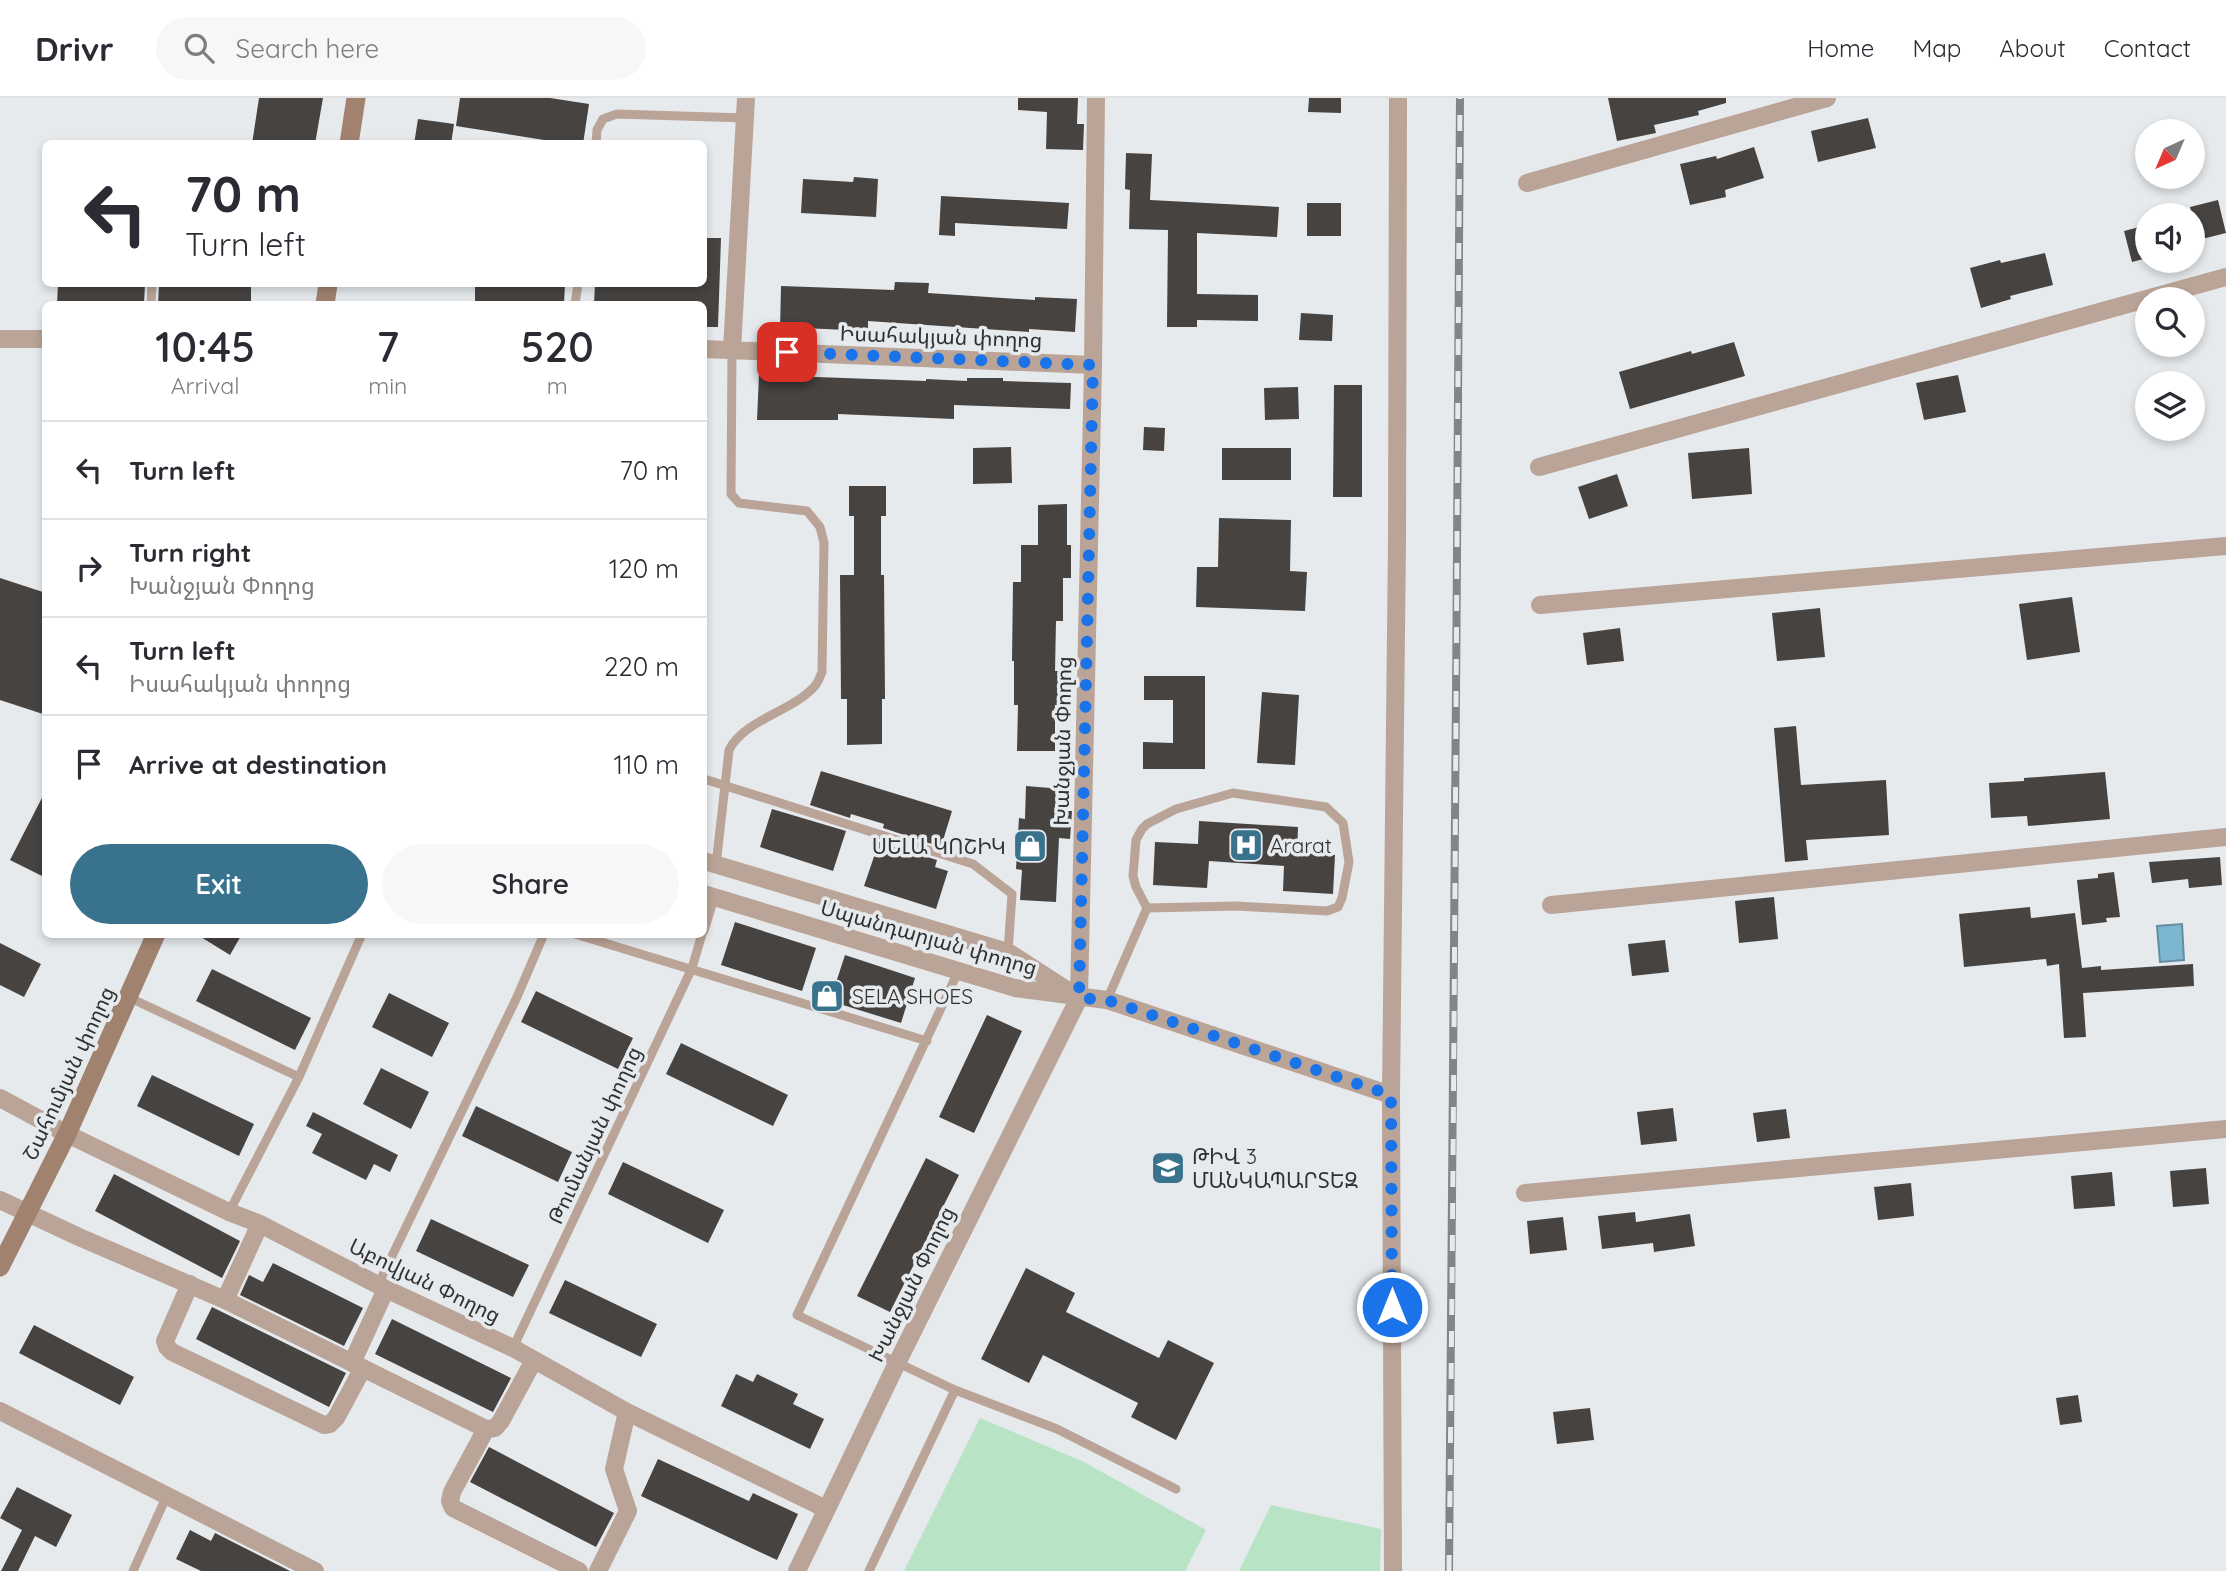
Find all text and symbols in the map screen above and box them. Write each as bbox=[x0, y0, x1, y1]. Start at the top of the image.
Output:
search box bbox=[156, 17, 646, 80]
text: Drivr bbox=[35, 28, 114, 69]
icon: search bbox=[180, 29, 218, 67]
text: Search here bbox=[236, 32, 379, 65]
text: Home bbox=[1807, 33, 1874, 63]
text: Map bbox=[1912, 33, 1961, 63]
text: About bbox=[1999, 33, 2066, 63]
text: Contact bbox=[2104, 33, 2191, 63]
north arrow bbox=[2135, 119, 2205, 189]
map controls bbox=[2135, 119, 2205, 441]
text: 70 m bbox=[185, 163, 301, 224]
icon: left bbox=[70, 168, 161, 259]
button: sound bbox=[2135, 203, 2205, 273]
text: Turn left bbox=[185, 224, 306, 264]
button: search bbox=[2135, 287, 2205, 357]
street label: Իսահակյան փողոց bbox=[839, 319, 1043, 353]
text: 10:45 bbox=[155, 320, 255, 373]
text: 7 bbox=[377, 320, 399, 373]
text: 520 bbox=[521, 320, 594, 373]
pin bbox=[757, 322, 817, 382]
icon: arrive bbox=[768, 333, 806, 371]
text: Arrival bbox=[171, 371, 240, 400]
text: min bbox=[368, 371, 407, 400]
text: m bbox=[547, 371, 568, 400]
button: layers bbox=[2135, 371, 2205, 441]
icon: left bbox=[70, 451, 108, 489]
text: Turn left bbox=[129, 454, 236, 487]
text: 70 m bbox=[619, 454, 679, 487]
text: Turn right bbox=[129, 536, 251, 569]
icon: right bbox=[70, 549, 108, 587]
text: 120 m bbox=[609, 552, 679, 585]
text: Խանջյան Փողոց bbox=[129, 571, 315, 600]
text: Turn left bbox=[129, 634, 236, 667]
icon: left bbox=[70, 647, 108, 685]
text: 220 m bbox=[604, 650, 679, 683]
street label: Խանջյան Փողոց bbox=[1048, 656, 1076, 826]
text: Իսահակյան փողոց bbox=[129, 669, 351, 698]
icon: arrive bbox=[70, 745, 108, 783]
text: Arrive at destination bbox=[129, 748, 387, 781]
text: 110 m bbox=[613, 748, 679, 781]
hospital icon: Ararat bbox=[1227, 826, 1265, 864]
shop icon: ՍԵԼԱ ԿՈՇԻԿ bbox=[1011, 827, 1049, 865]
place label: Ararat bbox=[1270, 832, 1332, 858]
place label: ՍԵԼԱ ԿՈՇԻԿ bbox=[872, 833, 1006, 859]
button: Exit bbox=[70, 844, 368, 924]
button: Share bbox=[382, 844, 679, 924]
street label: Սպանդարյան փողոց bbox=[818, 894, 1040, 980]
shop icon: SELA SHOES bbox=[808, 977, 846, 1015]
street label: Շահումյան փողոց bbox=[16, 982, 120, 1164]
place label: SELA SHOES bbox=[852, 983, 973, 1009]
street label: Թումանյան փողոց bbox=[541, 1042, 647, 1228]
place label: ԹԻՎ 3 ՄԱՆԿԱՊԱՐՏԵԶ bbox=[1192, 1143, 1358, 1193]
school or university icon: ԹԻՎ 3 ՄԱՆԿԱՊԱՐՏԵԶ bbox=[1149, 1149, 1187, 1187]
street label: Խանջյան Փողոց bbox=[862, 1202, 960, 1366]
street label: Աբովյան Փողոց bbox=[345, 1232, 505, 1328]
position arrow bbox=[1355, 1270, 1429, 1344]

